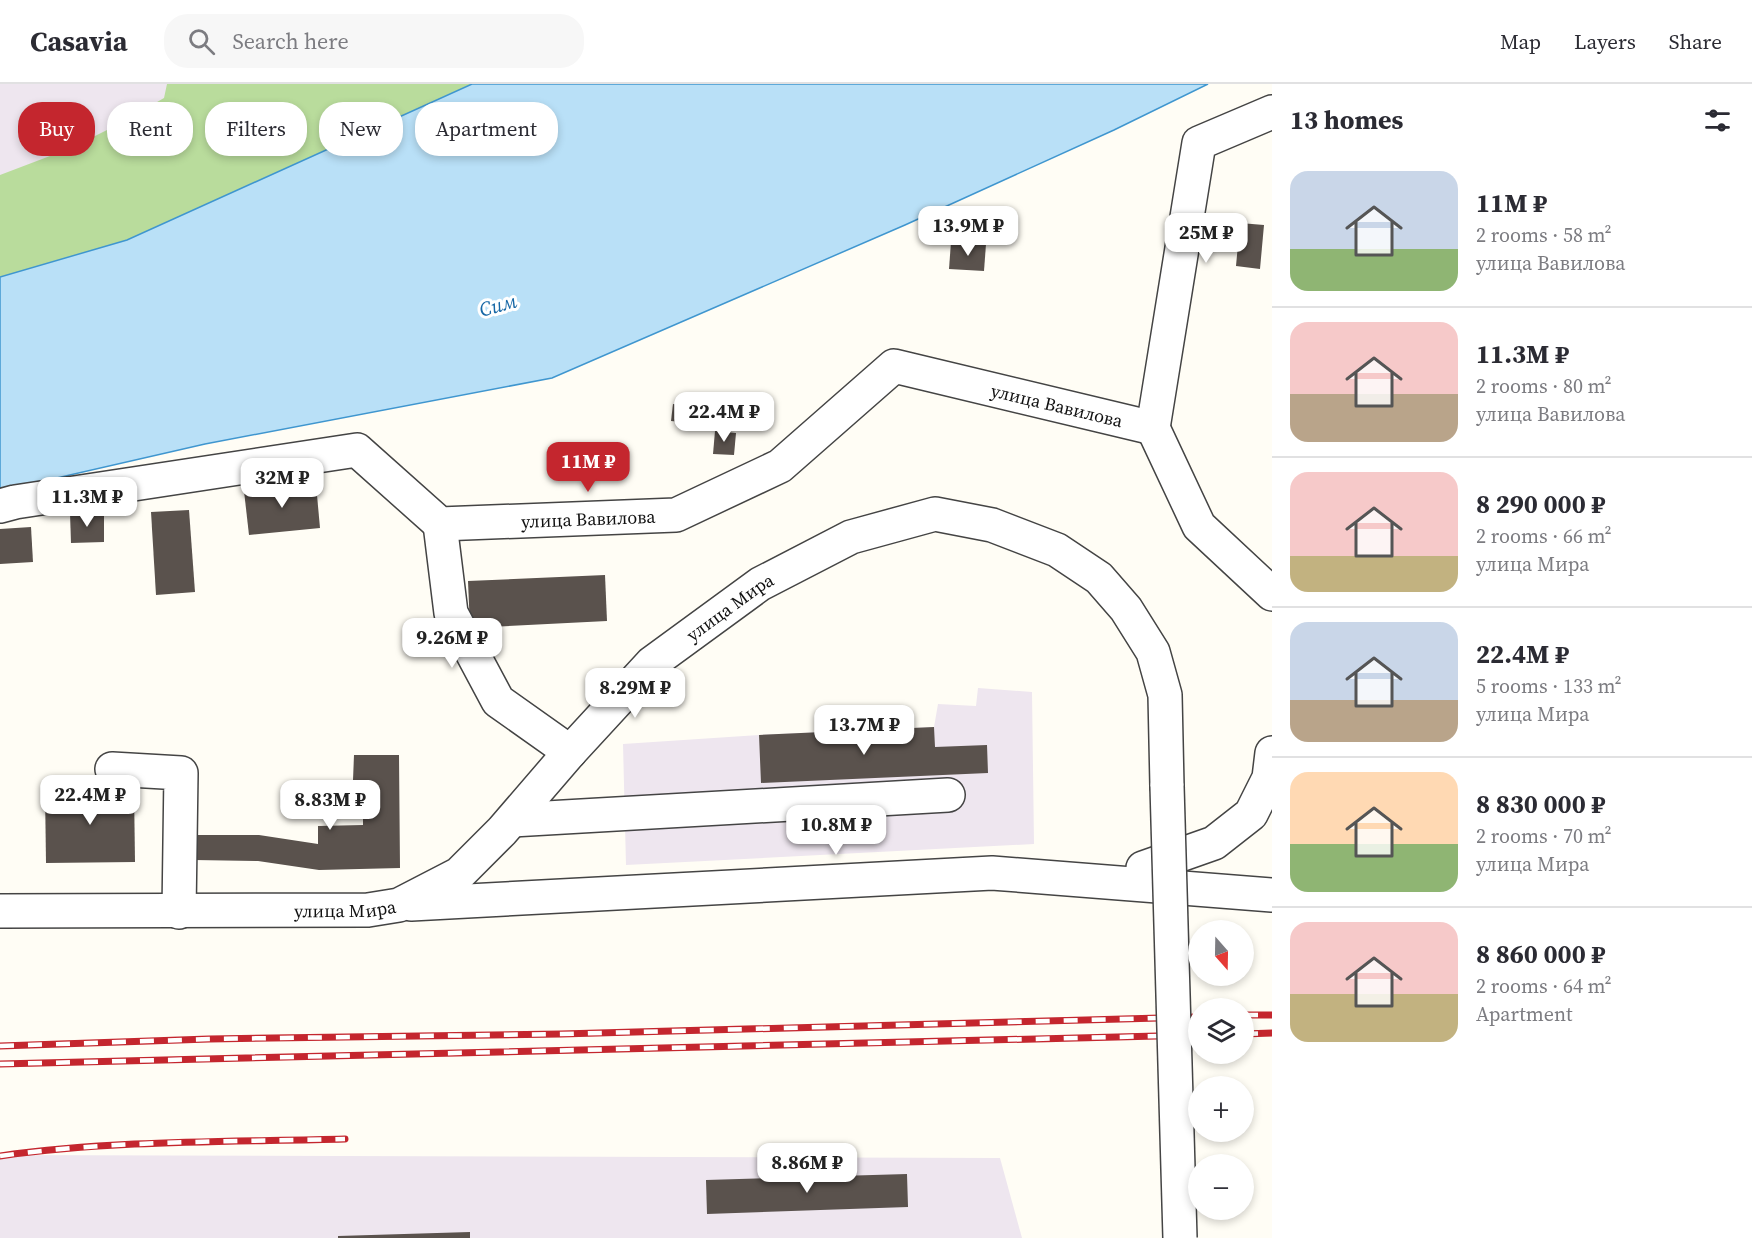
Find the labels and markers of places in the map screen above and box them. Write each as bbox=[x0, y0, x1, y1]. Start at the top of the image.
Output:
pin: 13.9M ₽ bbox=[913, 206, 1023, 257]
pin: 25M ₽ bbox=[1164, 213, 1248, 264]
pin: 22.4M ₽ bbox=[669, 392, 779, 443]
pin: 11M ₽ bbox=[546, 442, 630, 493]
pin: 32M ₽ bbox=[240, 458, 324, 509]
pin: 11.3M ₽ bbox=[32, 477, 142, 528]
pin: 9.26M ₽ bbox=[397, 618, 507, 669]
pin: 8.29M ₽ bbox=[580, 668, 690, 719]
pin: 13.7M ₽ bbox=[809, 705, 919, 756]
pin: 22.4M ₽ bbox=[35, 775, 145, 826]
pin: 8.83M ₽ bbox=[275, 780, 385, 831]
pin: 10.8M ₽ bbox=[781, 805, 891, 856]
pin: 8.86M ₽ bbox=[752, 1143, 862, 1194]

